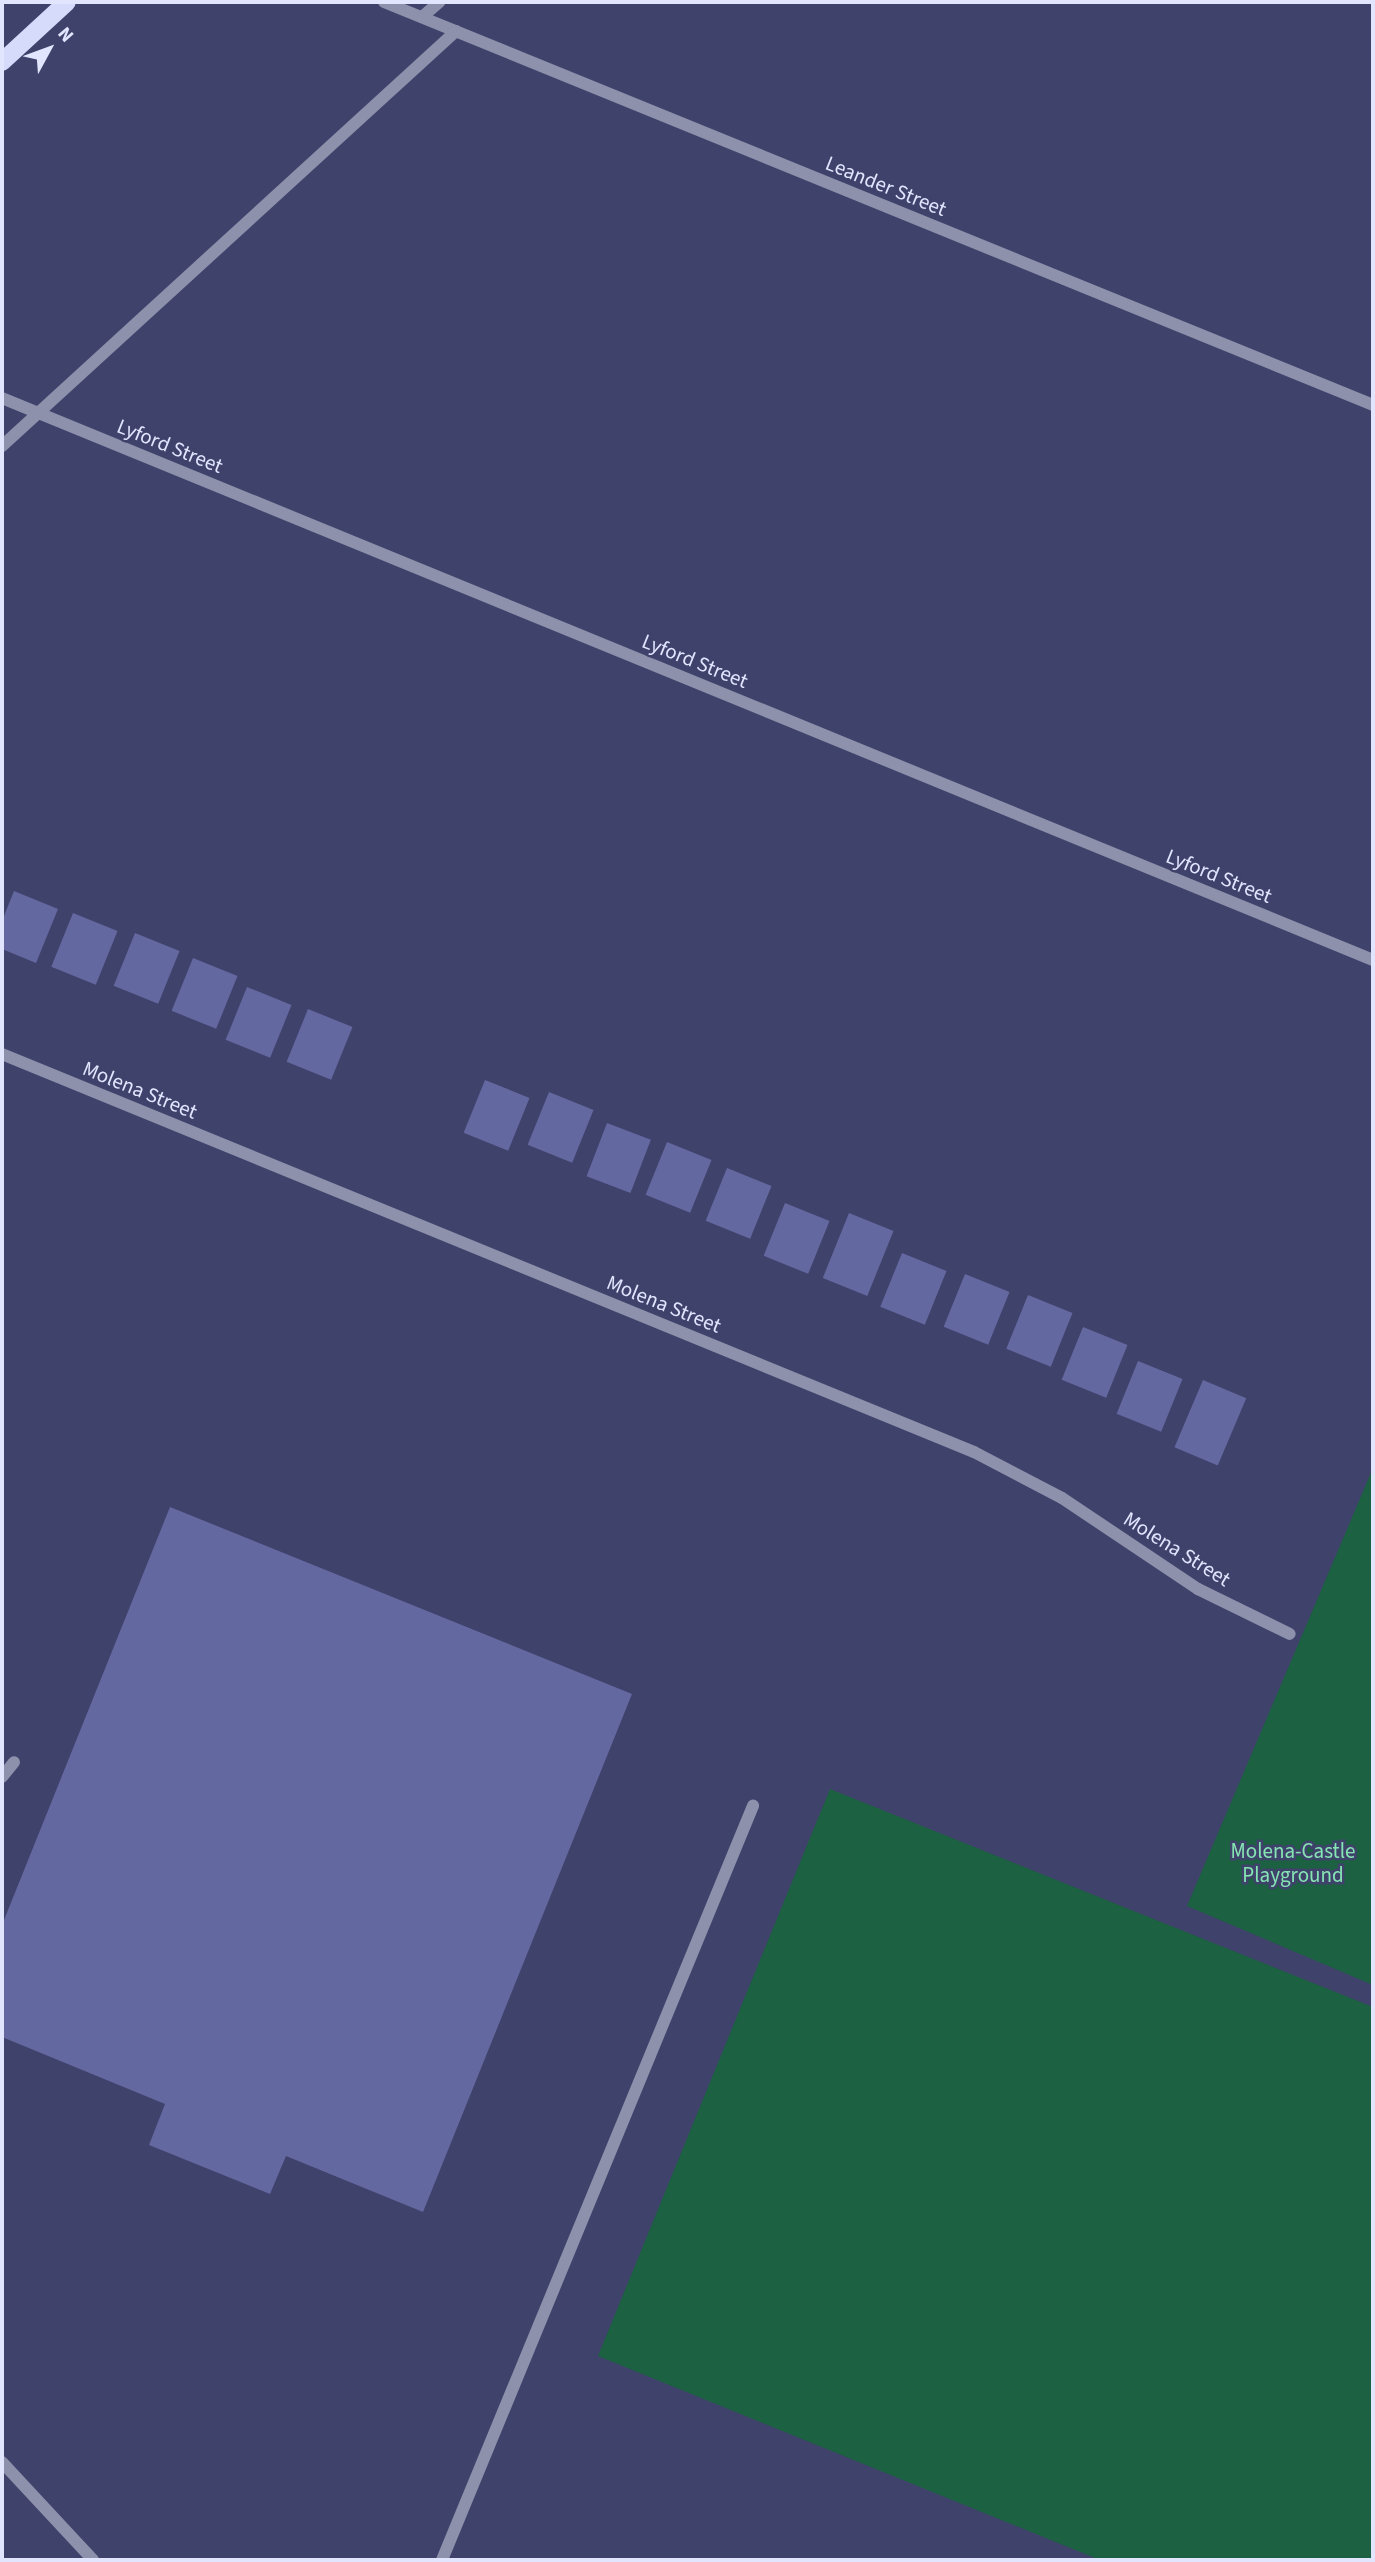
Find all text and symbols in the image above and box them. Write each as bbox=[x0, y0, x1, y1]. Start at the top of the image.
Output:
north arrow bbox=[14, 14, 84, 84]
text: N bbox=[51, 21, 80, 49]
street label: Leander Street bbox=[822, 150, 950, 222]
street label: Lyford Street bbox=[113, 413, 227, 479]
street label: Lyford Street bbox=[638, 628, 752, 694]
street label: Lyford Street bbox=[1162, 843, 1276, 909]
street label: Molena Street bbox=[79, 1056, 201, 1124]
street label: Molena Street bbox=[603, 1270, 725, 1338]
street label: Molena Street bbox=[1119, 1506, 1235, 1592]
park label: Molena-Castle Playground bbox=[1231, 1838, 1355, 1888]

